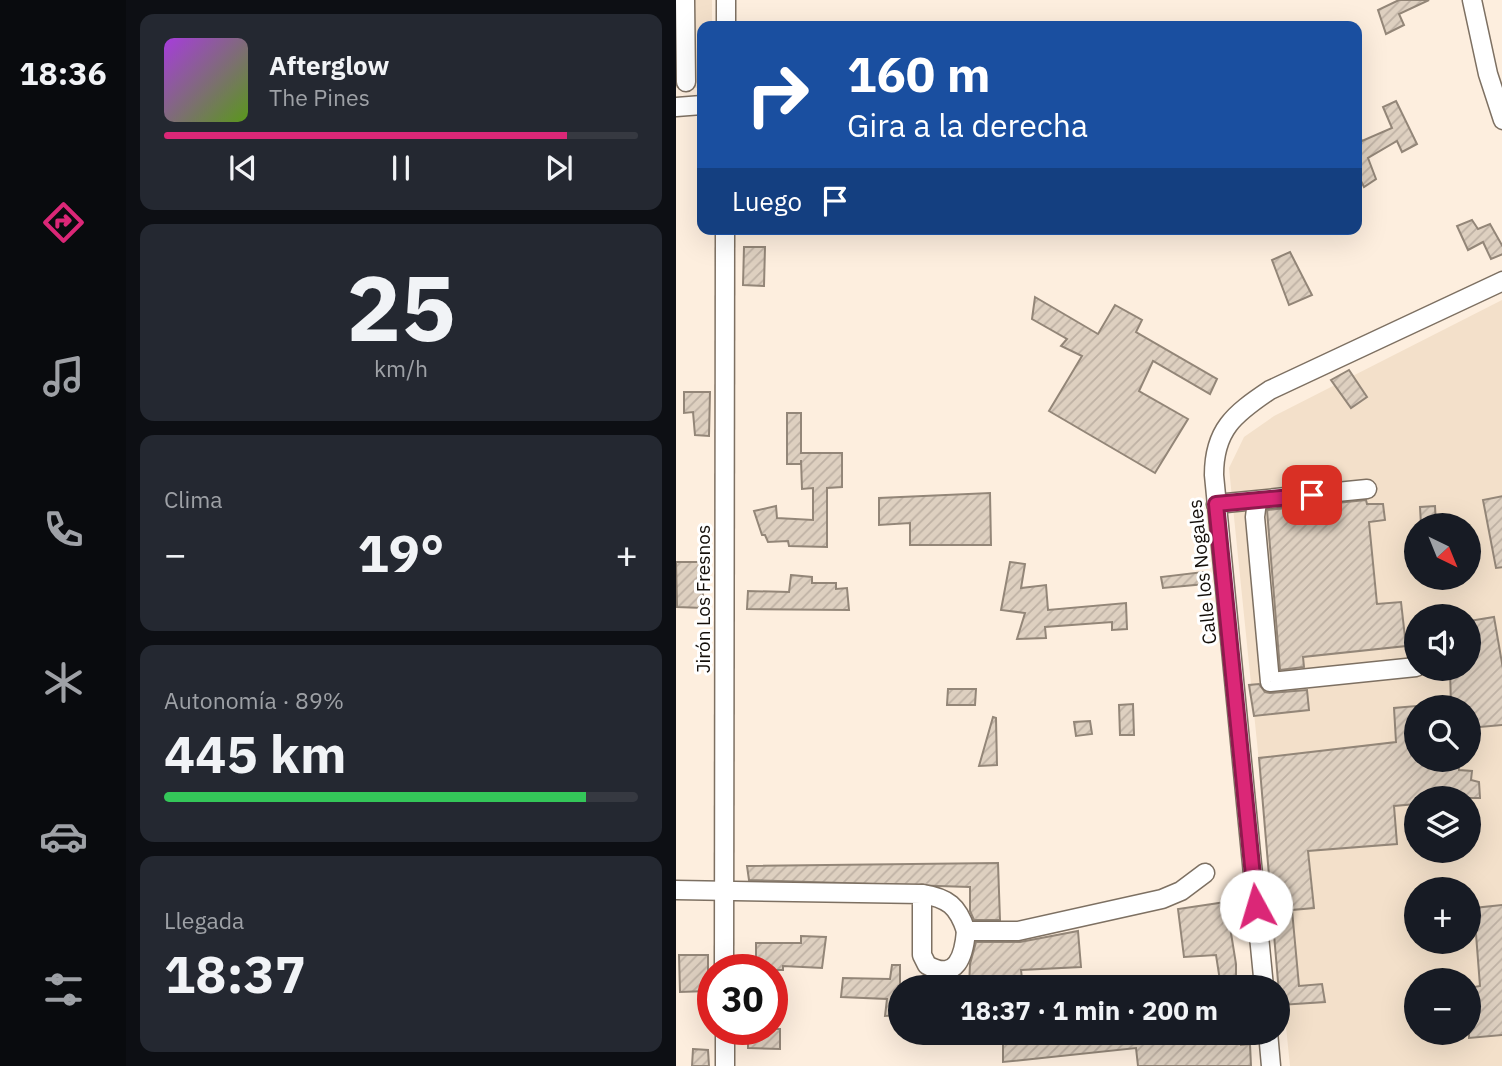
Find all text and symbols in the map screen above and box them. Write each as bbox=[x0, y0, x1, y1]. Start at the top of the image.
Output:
text: 160 m bbox=[847, 42, 991, 105]
text: Afterglow bbox=[269, 48, 389, 82]
icon: right bbox=[732, 49, 823, 140]
text: 18:36 bbox=[19, 52, 107, 94]
text: The Pines bbox=[269, 82, 370, 112]
text: Gira a la derecha bbox=[847, 104, 1088, 146]
icon: previous bbox=[224, 149, 262, 187]
icon: pause bbox=[382, 149, 420, 187]
icon: next bbox=[540, 149, 578, 187]
icon: arrive bbox=[816, 182, 854, 220]
text: Luego bbox=[732, 184, 802, 218]
icon: directions bbox=[39, 198, 88, 247]
text: 25 bbox=[346, 248, 456, 366]
icon: music bbox=[39, 352, 88, 401]
text: km/h bbox=[374, 353, 428, 383]
pin bbox=[1282, 465, 1342, 525]
icon: arrive bbox=[1293, 476, 1331, 514]
text: Clima bbox=[164, 484, 223, 514]
street label: Calle los Nogales bbox=[1182, 498, 1222, 646]
icon: phone bbox=[39, 505, 88, 554]
north arrow bbox=[1404, 513, 1481, 590]
map controls bbox=[1404, 513, 1481, 1045]
text: 19° bbox=[358, 519, 444, 586]
street label: Jirón Los Fresnos bbox=[691, 525, 715, 673]
text: − bbox=[164, 529, 187, 578]
text: + bbox=[615, 529, 638, 578]
button: sound bbox=[1404, 604, 1481, 681]
icon: climate bbox=[39, 658, 88, 707]
text: Autonomía · 89% bbox=[164, 685, 344, 715]
button: search bbox=[1404, 695, 1481, 772]
text: 445 km bbox=[164, 720, 346, 787]
button: layers bbox=[1404, 786, 1481, 863]
icon: car bbox=[39, 812, 88, 861]
position arrow bbox=[1219, 869, 1293, 943]
button: + bbox=[1404, 877, 1481, 954]
text: Llegada bbox=[164, 905, 244, 935]
text: 18:37 bbox=[164, 940, 306, 1007]
speed limit sign: 30 bbox=[697, 954, 788, 1045]
icon: filters bbox=[39, 965, 88, 1014]
button: − bbox=[1404, 968, 1481, 1045]
text: 18:37 · 1 min · 200 m bbox=[960, 993, 1218, 1027]

